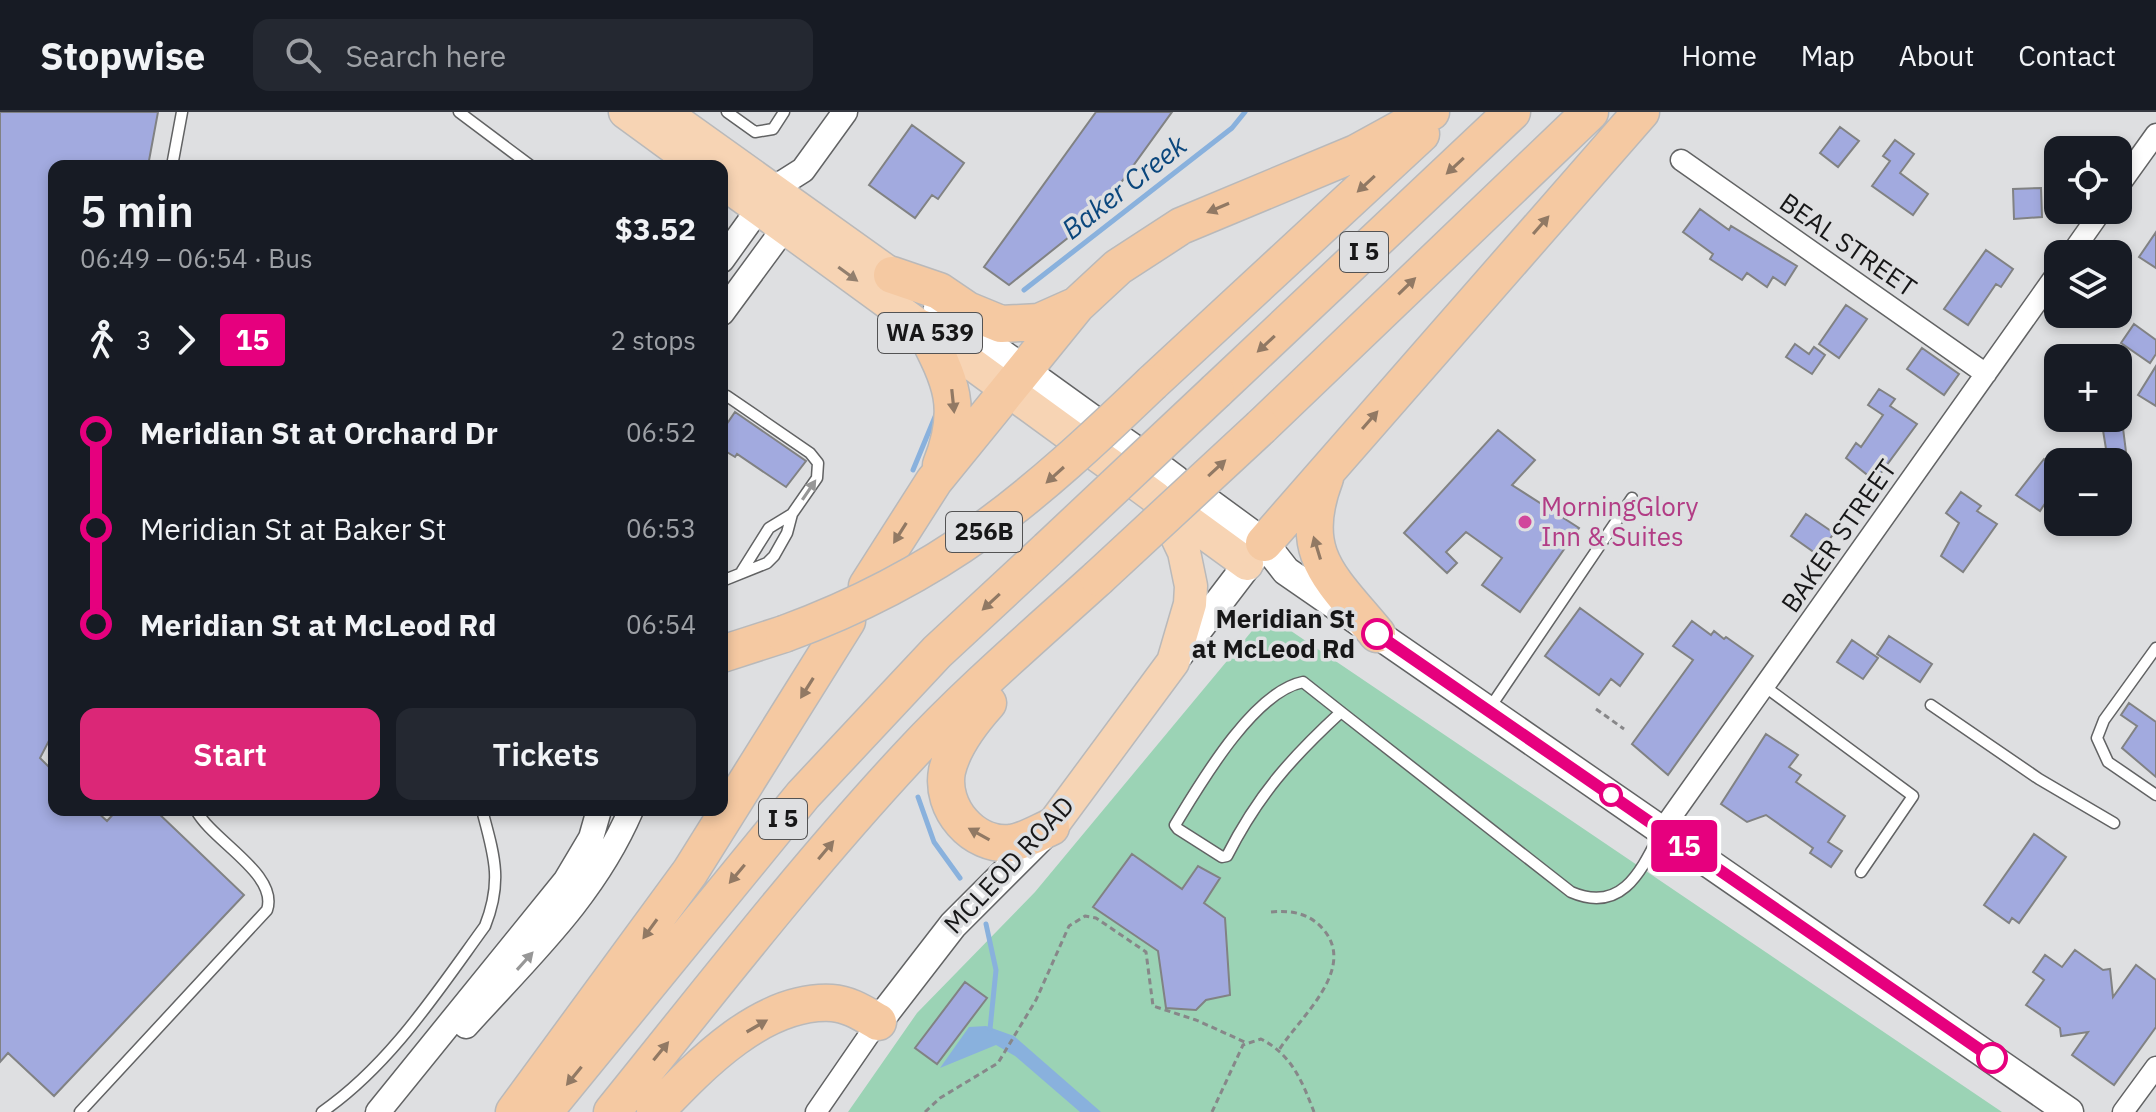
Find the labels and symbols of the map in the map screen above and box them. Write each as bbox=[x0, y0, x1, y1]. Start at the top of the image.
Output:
water label: Baker Creek bbox=[1054, 126, 1194, 247]
one-way arrow bbox=[1446, 156, 1465, 174]
one-way arrow bbox=[1357, 174, 1376, 192]
street label: BEAL STREET bbox=[1774, 185, 1924, 304]
one-way arrow bbox=[1207, 202, 1230, 215]
one-way arrow bbox=[1532, 215, 1549, 235]
road number: I 5 bbox=[1340, 232, 1388, 272]
one-way arrow bbox=[837, 265, 858, 281]
one-way arrow bbox=[1397, 277, 1416, 296]
road number: WA 539 bbox=[878, 313, 982, 353]
one-way arrow bbox=[1257, 335, 1276, 353]
one-way arrow bbox=[946, 389, 959, 414]
one-way arrow bbox=[1361, 411, 1378, 431]
street label: BAKER STREET bbox=[1773, 452, 1904, 619]
one-way arrow bbox=[1207, 460, 1226, 478]
one-way arrow bbox=[1045, 466, 1064, 484]
one-way arrow bbox=[801, 479, 816, 500]
place label: MorningGlory Inn & Suites bbox=[1541, 489, 1699, 553]
road number: 256B bbox=[946, 512, 1022, 552]
marker: MorningGlory Inn & Suites bbox=[1516, 513, 1534, 531]
one-way arrow bbox=[894, 522, 908, 544]
one-way arrow bbox=[1310, 535, 1323, 559]
one-way arrow bbox=[982, 593, 1001, 611]
place label: Meridian St at McLeod Rd bbox=[1192, 601, 1355, 665]
marker: Meridian St at McLeod Rd bbox=[1362, 619, 1392, 649]
one-way arrow bbox=[801, 677, 815, 699]
unlabelled marker bbox=[1600, 784, 1622, 806]
street label: MCLEOD ROAD bbox=[936, 788, 1081, 940]
road number: I 5 bbox=[759, 799, 807, 839]
line badge: 15 bbox=[1648, 820, 1720, 872]
one-way arrow bbox=[967, 827, 990, 841]
one-way arrow bbox=[817, 840, 834, 860]
one-way arrow bbox=[730, 864, 746, 884]
one-way arrow bbox=[643, 919, 659, 939]
one-way arrow bbox=[516, 951, 533, 971]
one-way arrow bbox=[746, 1019, 768, 1033]
one-way arrow bbox=[652, 1041, 669, 1061]
unlabelled marker bbox=[1977, 1043, 2007, 1073]
one-way arrow bbox=[566, 1066, 582, 1086]

